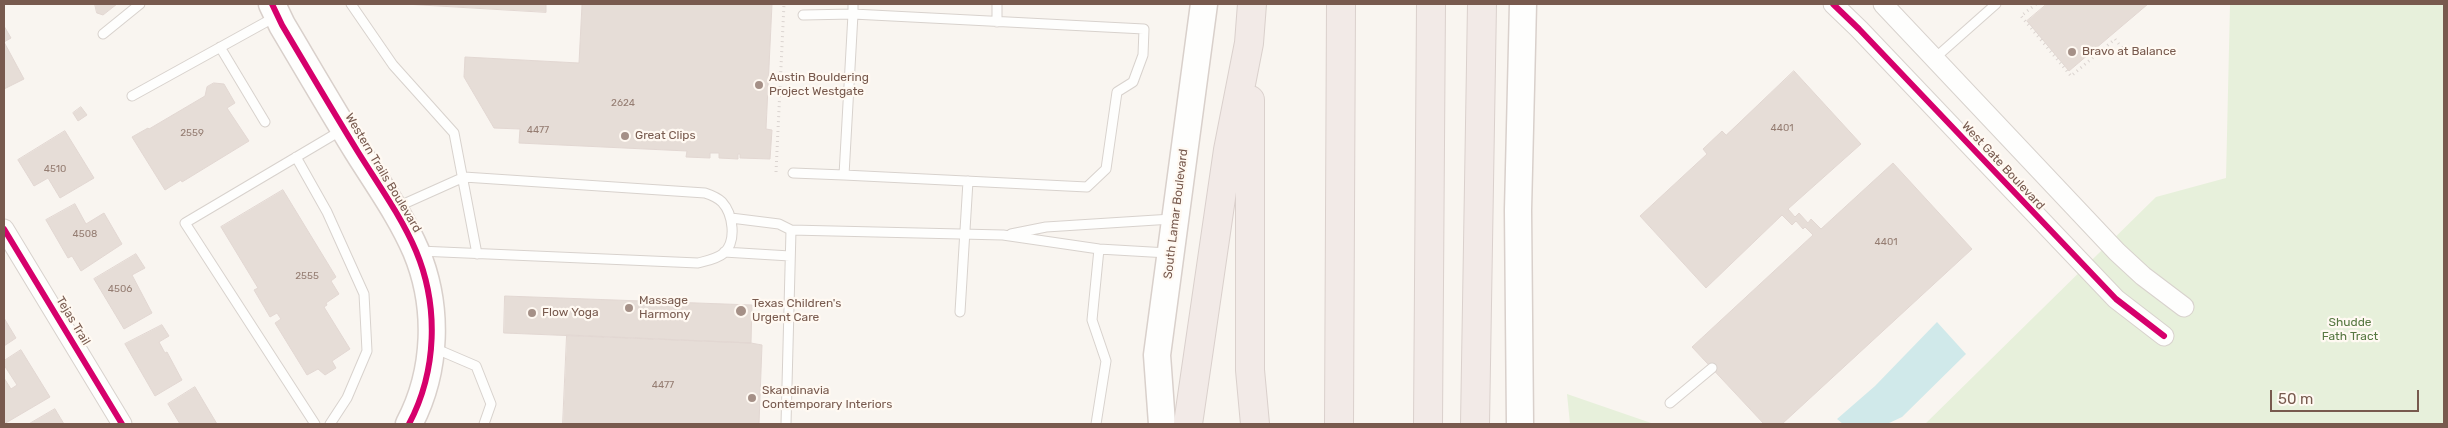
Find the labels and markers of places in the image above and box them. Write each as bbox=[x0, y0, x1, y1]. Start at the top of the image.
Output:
place label: Bravo at Balance bbox=[2082, 45, 2176, 59]
marker: Bravo at Balance bbox=[2066, 46, 2078, 58]
place label: Austin Bouldering Project Westgate bbox=[769, 71, 869, 99]
marker: Austin Bouldering Project Westgate bbox=[753, 79, 765, 91]
place label: Great Clips bbox=[635, 129, 696, 143]
marker: Great Clips bbox=[619, 130, 631, 142]
place label: Massage Harmony bbox=[639, 294, 690, 322]
place label: Texas Children's Urgent Care bbox=[752, 297, 841, 325]
marker: Massage Harmony bbox=[623, 302, 635, 314]
marker: Texas Children's Urgent Care bbox=[734, 304, 748, 318]
place label: Flow Yoga bbox=[542, 306, 599, 320]
marker: Flow Yoga bbox=[526, 307, 538, 319]
place label: Skandinavia Contemporary Interiors bbox=[762, 384, 892, 412]
marker: Skandinavia Contemporary Interiors bbox=[746, 392, 758, 404]

